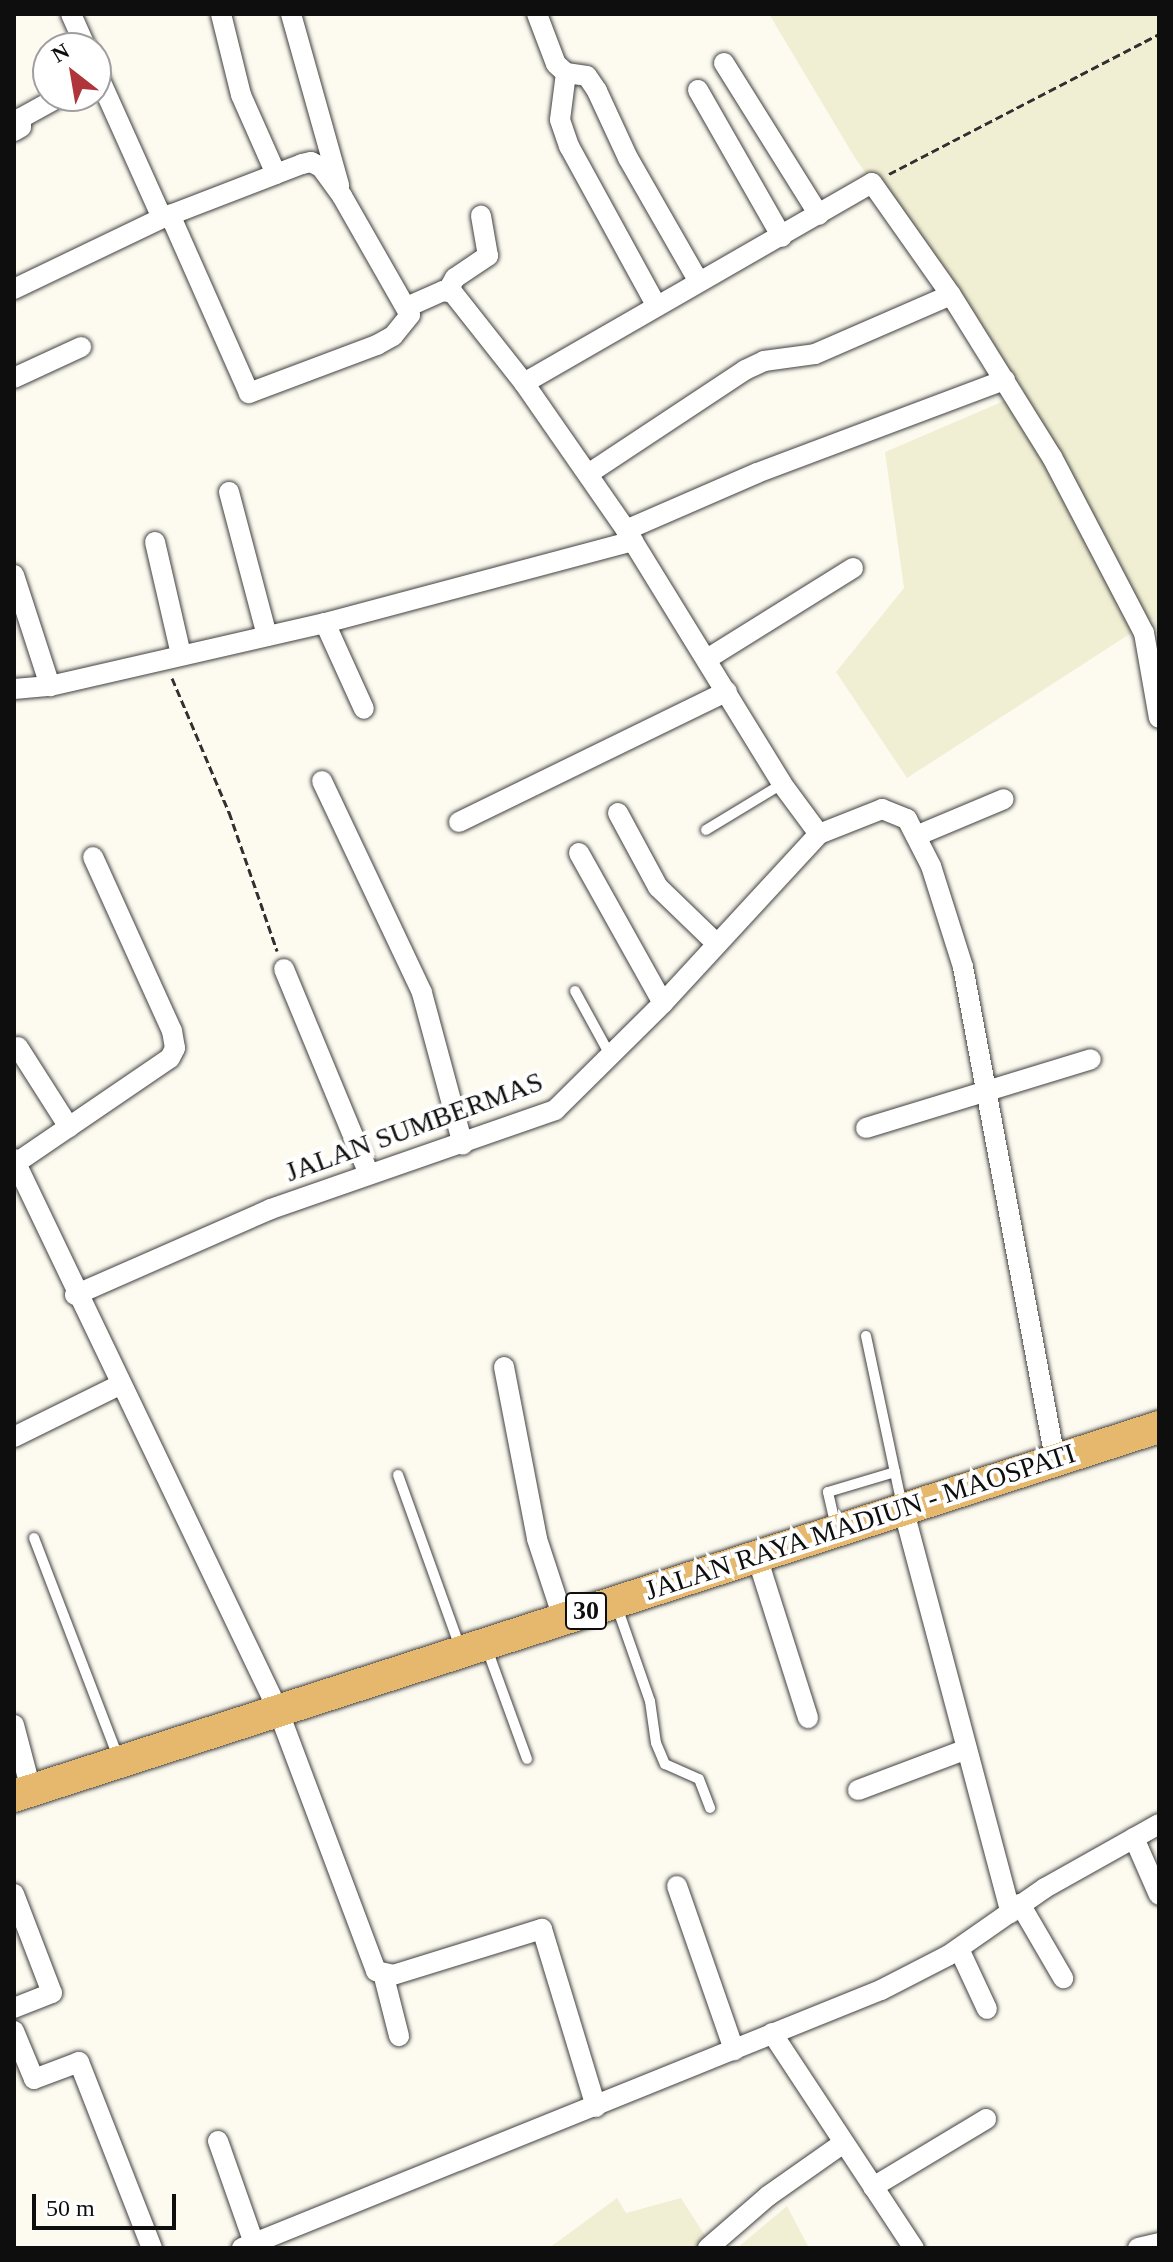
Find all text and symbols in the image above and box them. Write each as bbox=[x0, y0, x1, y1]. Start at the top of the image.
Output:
north arrow bbox=[32, 32, 112, 112]
text: N bbox=[47, 38, 74, 68]
street label: JALAN SUMBERMAS bbox=[281, 1065, 547, 1189]
street label: JALAN RAYA MADIUN - MAOSPATI bbox=[640, 1436, 1080, 1608]
road number: 30 bbox=[564, 1589, 608, 1633]
scale bar bbox=[36, 2178, 180, 2228]
text: 50 m bbox=[46, 2195, 95, 2221]

